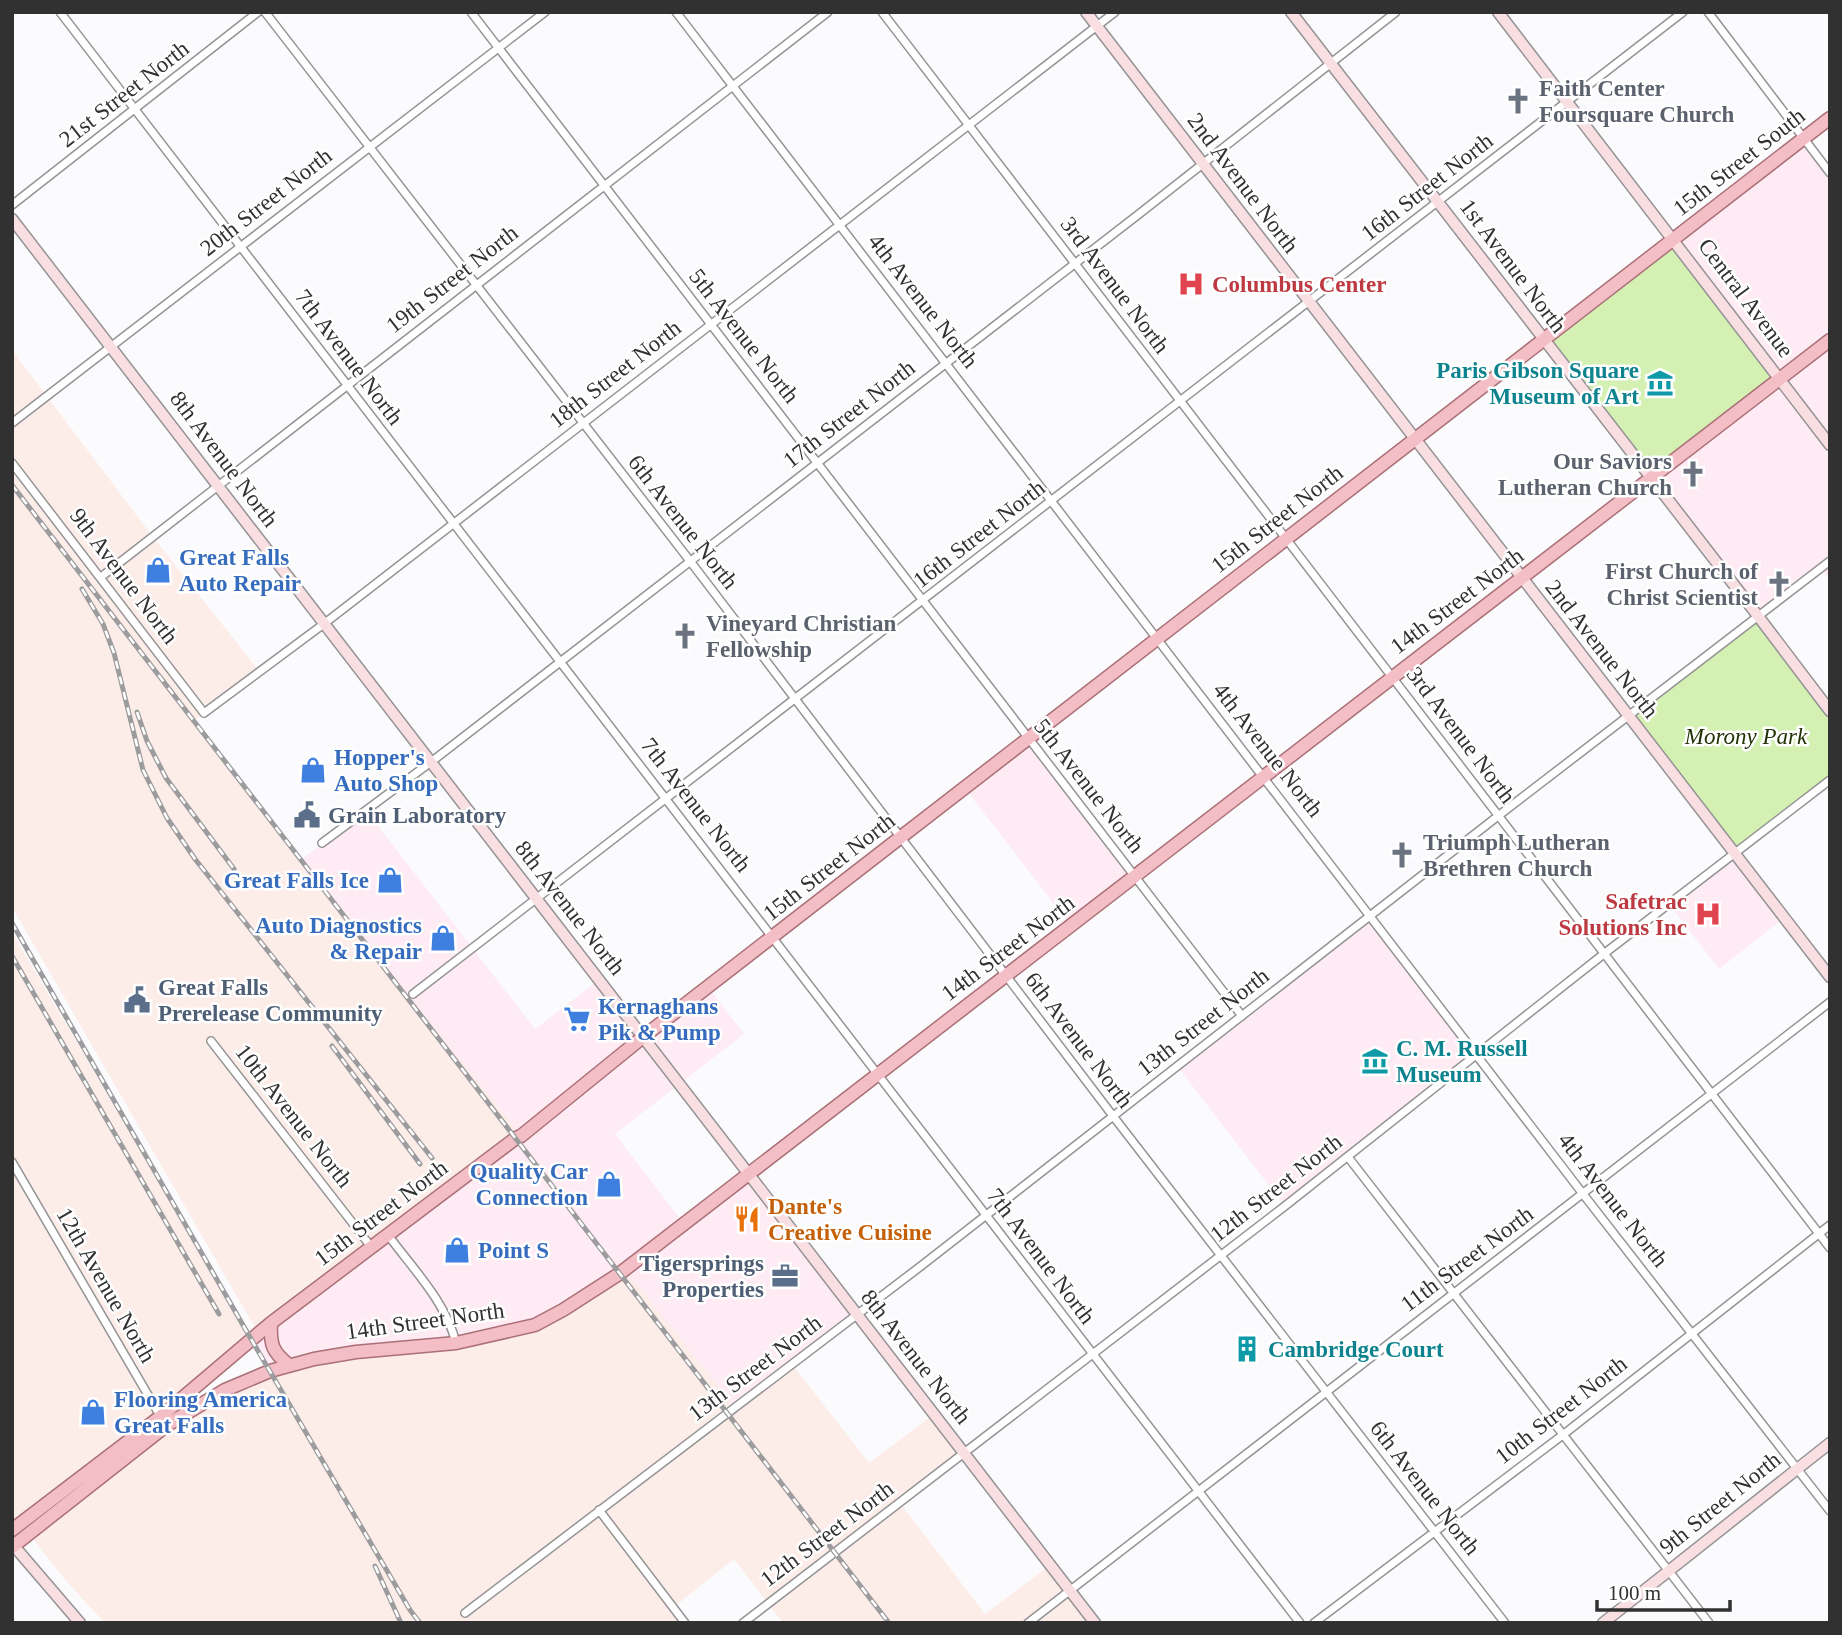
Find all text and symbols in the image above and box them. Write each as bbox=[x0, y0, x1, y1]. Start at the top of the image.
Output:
street label: 21st Street North bbox=[54, 35, 194, 152]
place label: Faith Center Foursquare Church bbox=[1539, 76, 1735, 127]
church icon: Faith Center Foursquare Church bbox=[1503, 86, 1533, 116]
street label: 15th Street South bbox=[1668, 103, 1810, 221]
street label: 2nd Avenue North bbox=[1182, 108, 1304, 258]
street label: 16th Street North bbox=[1356, 128, 1498, 246]
street label: 20th Street North bbox=[195, 143, 337, 261]
street label: 1st Avenue North bbox=[1455, 194, 1572, 338]
street label: 3rd Avenue North bbox=[1056, 212, 1175, 359]
street label: 19th Street North bbox=[381, 220, 523, 338]
street label: 4th Avenue North bbox=[863, 229, 983, 373]
street label: Central Avenue bbox=[1693, 234, 1799, 362]
street label: 5th Avenue North bbox=[684, 264, 804, 408]
hospital icon: Columbus Center bbox=[1176, 269, 1206, 299]
place label: Columbus Center bbox=[1212, 272, 1386, 297]
street label: 7th Avenue North bbox=[290, 284, 408, 430]
street label: 18th Street North bbox=[544, 315, 686, 433]
street label: 17th Street North bbox=[778, 355, 920, 473]
place label: Paris Gibson Square Museum of Art bbox=[1436, 358, 1639, 409]
museum icon: Paris Gibson Square Museum of Art bbox=[1645, 368, 1675, 398]
street label: 8th Avenue North bbox=[165, 386, 283, 532]
place label: Our Saviors Lutheran Church bbox=[1498, 449, 1672, 500]
street label: 6th Avenue North bbox=[623, 450, 743, 594]
church icon: Our Saviors Lutheran Church bbox=[1678, 459, 1708, 489]
street label: 15th Street North bbox=[1206, 460, 1348, 578]
street label: 16th Street North bbox=[908, 475, 1050, 593]
street label: 9th Avenue North bbox=[65, 503, 183, 649]
street label: 14th Street North bbox=[1386, 543, 1529, 659]
place label: Great Falls Auto Repair bbox=[179, 545, 301, 596]
shop icon: Great Falls Auto Repair bbox=[143, 555, 173, 585]
place label: First Church of Christ Scientist bbox=[1605, 559, 1758, 610]
church icon: First Church of Christ Scientist bbox=[1764, 569, 1794, 599]
street label: 2nd Avenue North bbox=[1540, 575, 1664, 723]
place label: Vineyard Christian Fellowship bbox=[706, 611, 896, 662]
church icon: Vineyard Christian Fellowship bbox=[670, 621, 700, 651]
street label: 3rd Avenue North bbox=[1402, 662, 1521, 809]
street label: 4th Avenue North bbox=[1208, 678, 1328, 822]
street label: 5th Avenue North bbox=[1029, 714, 1149, 858]
park label: Morony Park bbox=[1684, 724, 1808, 749]
street label: 7th Avenue North bbox=[636, 733, 756, 877]
place label: Hopper's Auto Shop bbox=[334, 745, 438, 796]
shop icon: Hopper's Auto Shop bbox=[298, 755, 328, 785]
public building icon: Grain Laboratory bbox=[292, 800, 322, 830]
place label: Grain Laboratory bbox=[328, 803, 507, 828]
street label: 15th Street North bbox=[758, 808, 900, 926]
place label: Triumph Lutheran Brethren Church bbox=[1423, 830, 1610, 881]
street label: 8th Avenue North bbox=[510, 836, 630, 980]
church icon: Triumph Lutheran Brethren Church bbox=[1387, 840, 1417, 870]
shop icon: Great Falls Ice bbox=[375, 865, 405, 895]
place label: Great Falls Ice bbox=[224, 868, 369, 893]
place label: Safetrac Solutions Inc bbox=[1559, 889, 1687, 940]
street label: 14th Street North bbox=[937, 890, 1080, 1006]
hospital icon: Safetrac Solutions Inc bbox=[1693, 899, 1723, 929]
place label: Auto Diagnostics & Repair bbox=[255, 913, 422, 964]
shop icon: Auto Diagnostics & Repair bbox=[428, 923, 458, 953]
street label: 13th Street North bbox=[1132, 963, 1274, 1081]
street label: 6th Avenue North bbox=[1020, 967, 1138, 1113]
place label: Great Falls Prerelease Community bbox=[158, 975, 383, 1026]
public building icon: Great Falls Prerelease Community bbox=[122, 985, 152, 1015]
place label: Kernaghans Pik & Pump bbox=[598, 994, 721, 1045]
supermarket icon: Kernaghans Pik & Pump bbox=[562, 1004, 592, 1034]
place label: C. M. Russell Museum bbox=[1396, 1036, 1528, 1087]
street label: 10th Avenue North bbox=[230, 1040, 358, 1193]
museum icon: C. M. Russell Museum bbox=[1360, 1046, 1390, 1076]
street label: 4th Avenue North bbox=[1553, 1128, 1673, 1272]
street label: 12th Street North bbox=[1205, 1129, 1347, 1247]
street label: 15th Street North bbox=[310, 1155, 453, 1271]
place label: Quality Car Connection bbox=[470, 1159, 588, 1210]
shop icon: Quality Car Connection bbox=[594, 1169, 624, 1199]
street label: 7th Avenue North bbox=[982, 1183, 1100, 1329]
place label: Dante's Creative Cuisine bbox=[768, 1194, 932, 1245]
street label: 11th Street North bbox=[1396, 1201, 1538, 1317]
street label: 12th Avenue North bbox=[52, 1203, 161, 1367]
restaurant icon: Dante's Creative Cuisine bbox=[732, 1204, 762, 1234]
shop icon: Point S bbox=[442, 1235, 472, 1265]
place label: Point S bbox=[478, 1238, 549, 1263]
place label: Tigersprings Properties bbox=[639, 1251, 764, 1302]
office icon: Tigersprings Properties bbox=[770, 1261, 800, 1291]
street label: 8th Avenue North bbox=[856, 1285, 976, 1429]
street label: 14th Street North bbox=[344, 1297, 506, 1344]
street label: 13th Street North bbox=[684, 1310, 827, 1426]
building icon: Cambridge Court bbox=[1232, 1334, 1262, 1364]
place label: Cambridge Court bbox=[1268, 1337, 1444, 1362]
street label: 10th Street North bbox=[1490, 1351, 1632, 1469]
place label: Flooring America Great Falls bbox=[114, 1387, 288, 1438]
shop icon: Flooring America Great Falls bbox=[78, 1397, 108, 1427]
street label: 6th Avenue North bbox=[1365, 1416, 1485, 1560]
street label: 9th Street North bbox=[1655, 1446, 1786, 1559]
street label: 12th Street North bbox=[756, 1476, 899, 1592]
scale bar bbox=[1597, 1568, 1730, 1612]
text: 100 m bbox=[1608, 1581, 1661, 1605]

